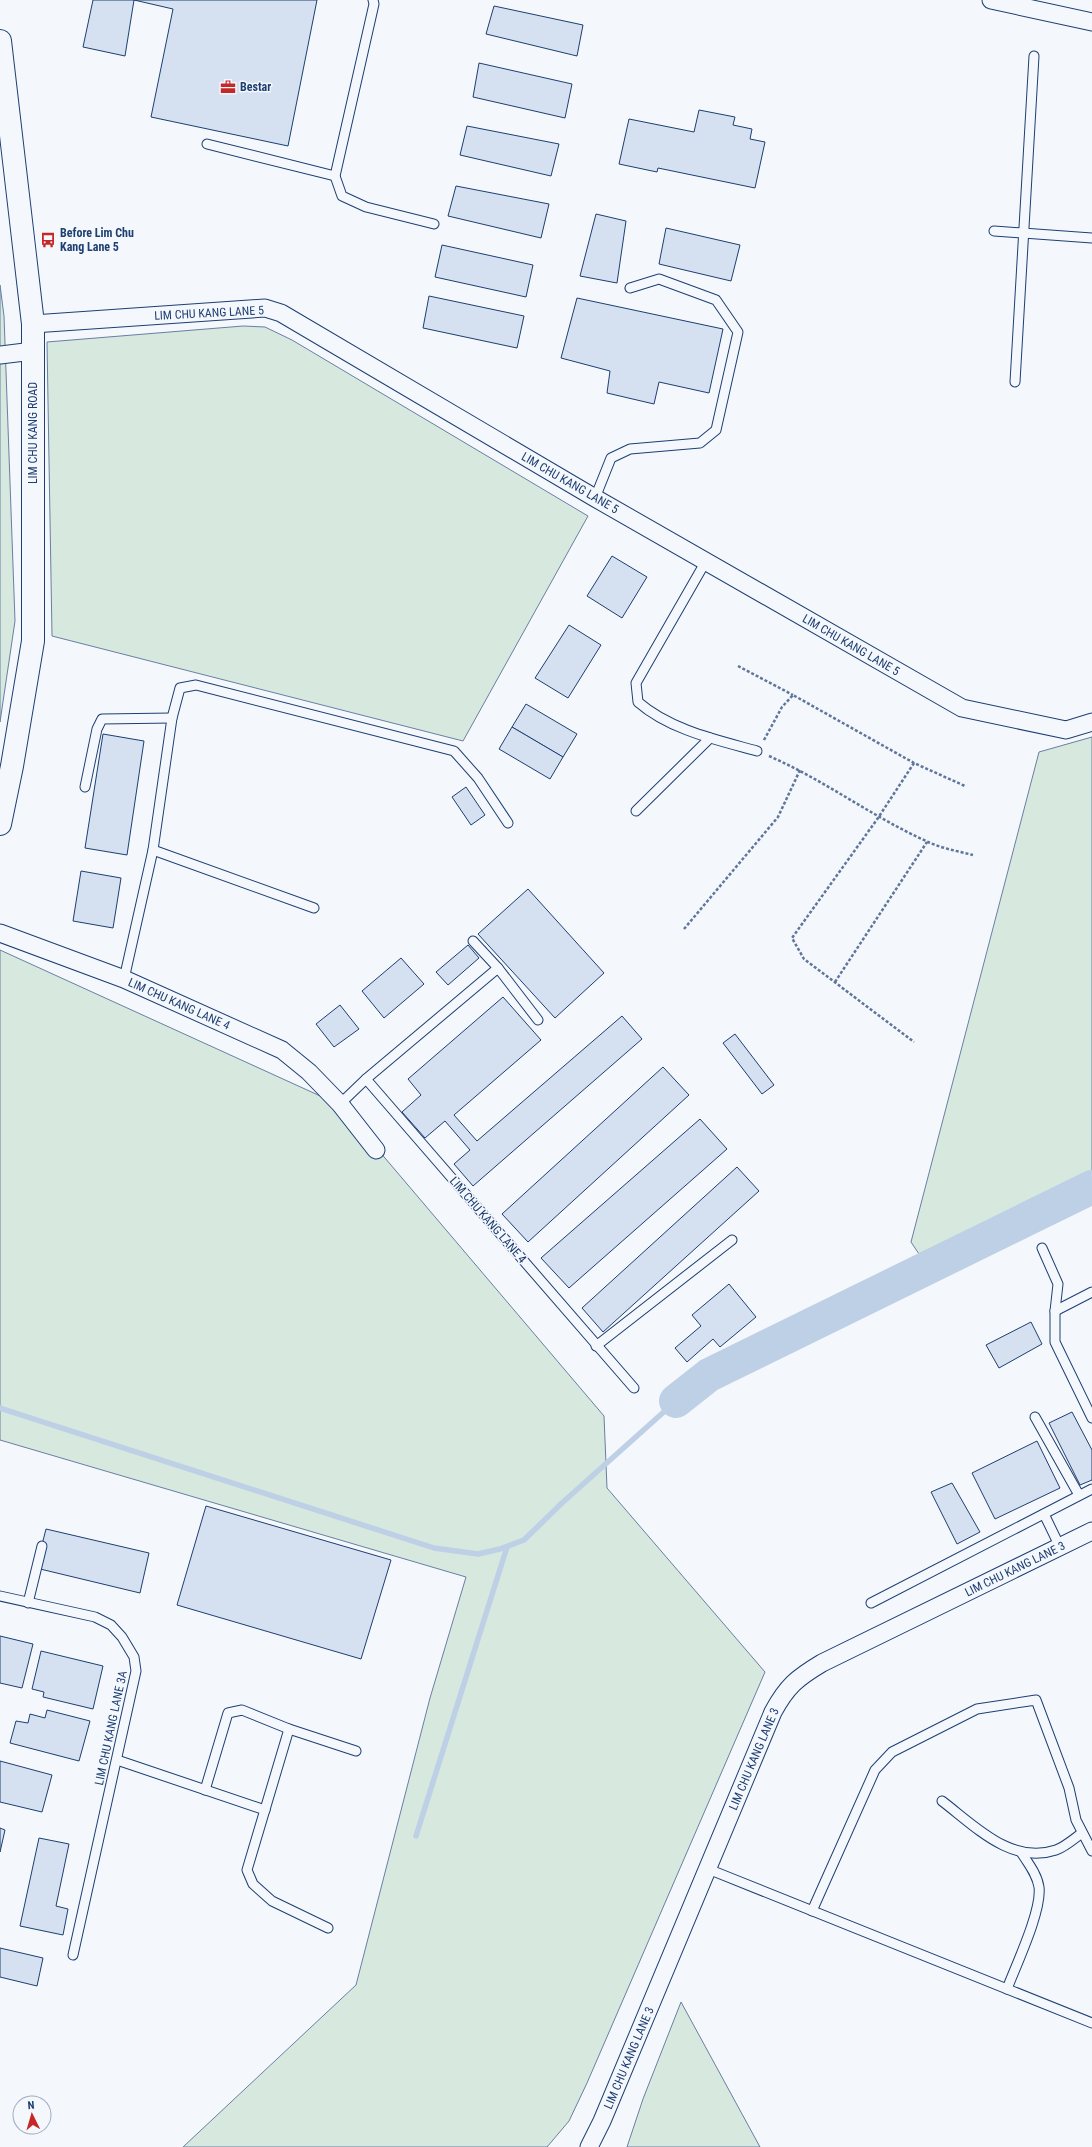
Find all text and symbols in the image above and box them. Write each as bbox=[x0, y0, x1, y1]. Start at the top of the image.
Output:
office icon: Bestar bbox=[219, 78, 237, 96]
place label: Bestar bbox=[240, 80, 271, 94]
place label: Before Lim Chu Kang Lane 5 bbox=[60, 226, 134, 254]
bus stop icon: Before Lim Chu Kang Lane 5 bbox=[39, 231, 57, 249]
street label: LIM CHU KANG LANE 5 bbox=[154, 303, 264, 323]
street label: LIM CHU KANG ROAD bbox=[26, 382, 40, 484]
street label: LIM CHU KANG LANE 5 bbox=[519, 449, 621, 517]
street label: LIM CHU KANG LANE 5 bbox=[800, 611, 902, 679]
street label: LIM CHU KANG LANE 4 bbox=[126, 975, 232, 1033]
street label: LIM CHU KANG LANE 4 bbox=[447, 1174, 529, 1266]
street label: LIM CHU KANG LANE 3 bbox=[963, 1539, 1067, 1599]
street label: LIM CHU KANG LANE 3A bbox=[92, 1669, 130, 1787]
street label: LIM CHU KANG LANE 3 bbox=[726, 1706, 782, 1812]
street label: LIM CHU KANG LANE 3 bbox=[601, 2005, 657, 2111]
north arrow bbox=[12, 2095, 52, 2135]
text: N bbox=[27, 2099, 35, 2112]

